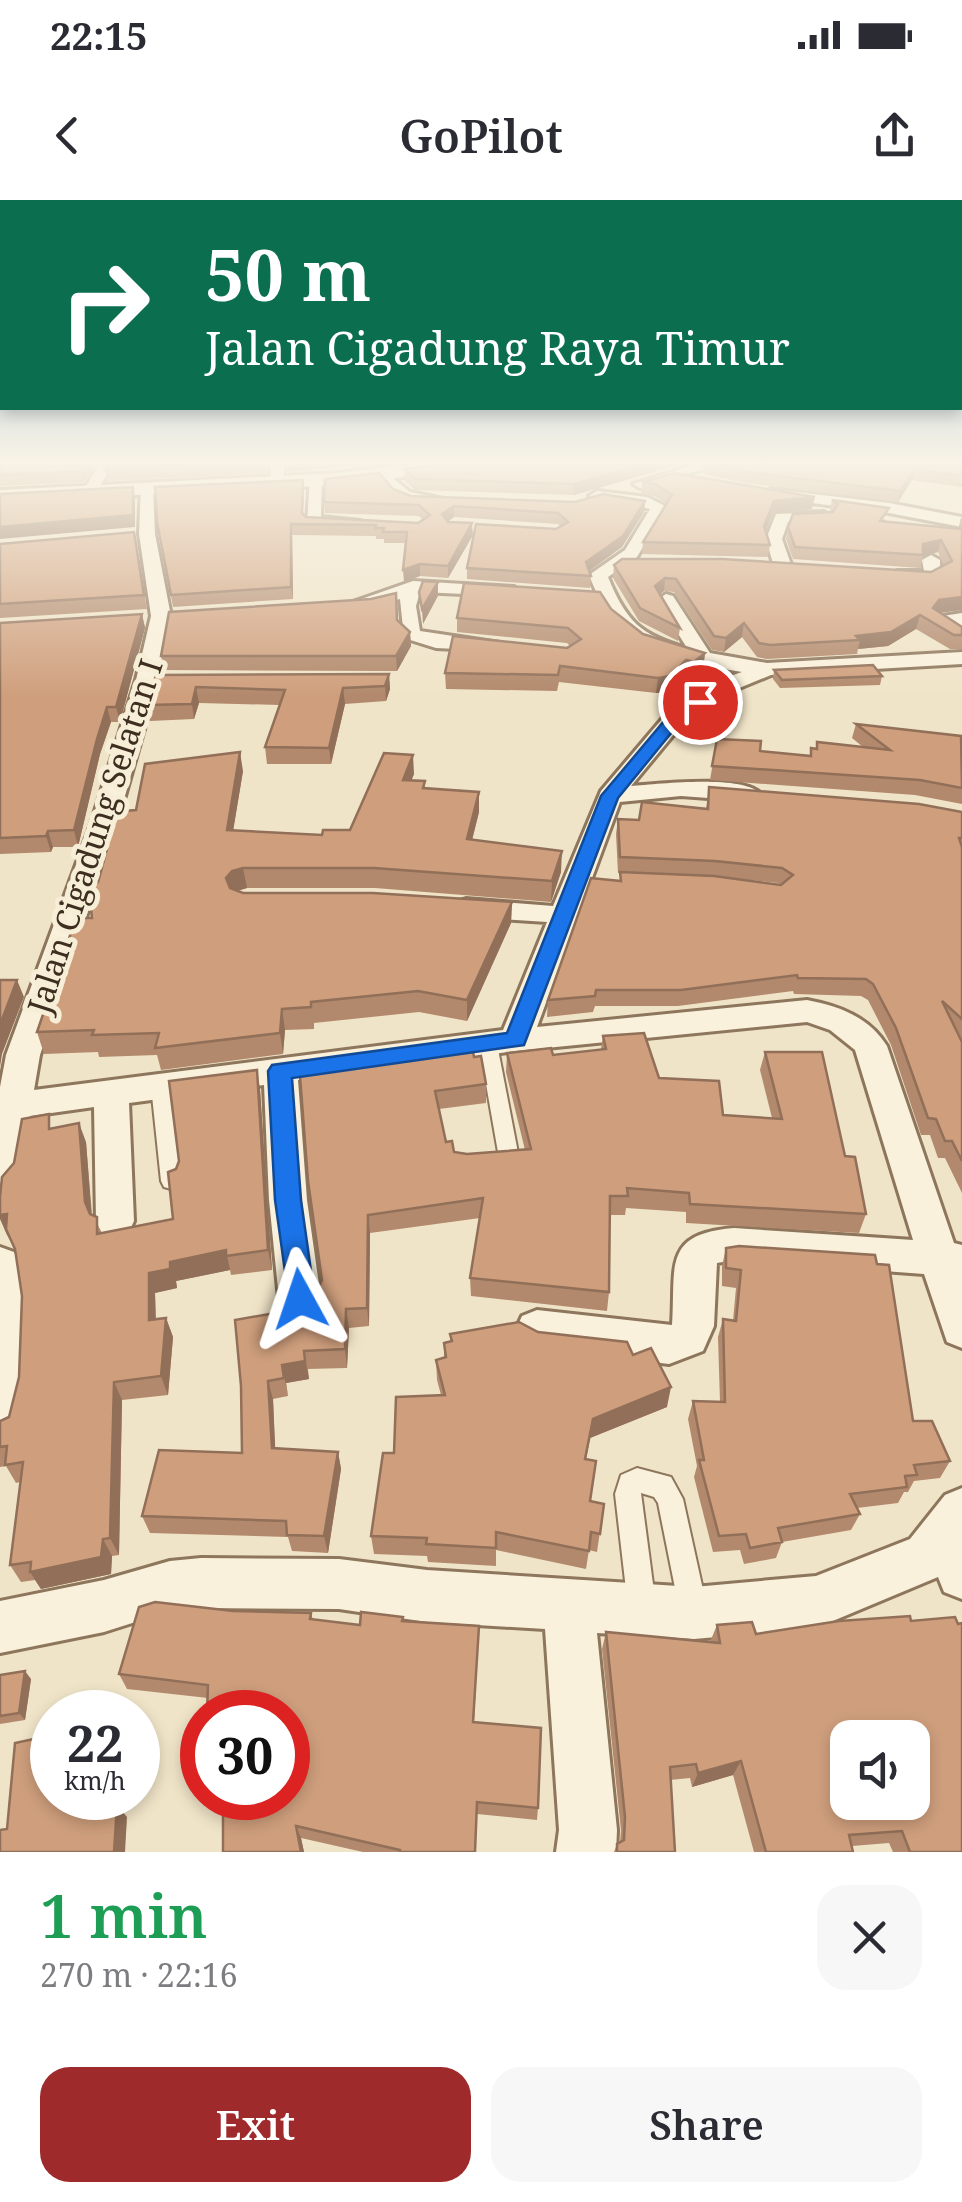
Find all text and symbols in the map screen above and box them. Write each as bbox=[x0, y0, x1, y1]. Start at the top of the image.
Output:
text: 22:15 bbox=[50, 9, 147, 61]
text: GoPilot bbox=[399, 105, 563, 166]
icon: back bbox=[40, 108, 95, 163]
icon: share bbox=[867, 108, 922, 163]
text: 50 m bbox=[205, 226, 371, 322]
icon: right bbox=[40, 240, 170, 370]
text: Jalan Cigadung Raya Timur bbox=[205, 317, 790, 378]
street label: Jalan Cigadung Selatan I bbox=[16, 653, 172, 1020]
pin bbox=[658, 660, 743, 745]
icon: arrive bbox=[673, 675, 728, 730]
position arrow bbox=[248, 1247, 352, 1351]
speed limit sign: 30 bbox=[180, 1690, 310, 1820]
text: 22 bbox=[67, 1709, 123, 1777]
map controls bbox=[830, 1720, 930, 1820]
button: sound bbox=[830, 1720, 930, 1820]
text: km/h bbox=[64, 1763, 126, 1797]
text: 1 min bbox=[40, 1874, 208, 1956]
button: close bbox=[817, 1885, 922, 1990]
text: 270 m · 22:16 bbox=[40, 1953, 238, 1996]
button: Exit bbox=[40, 2067, 471, 2182]
button: Share bbox=[491, 2067, 922, 2182]

